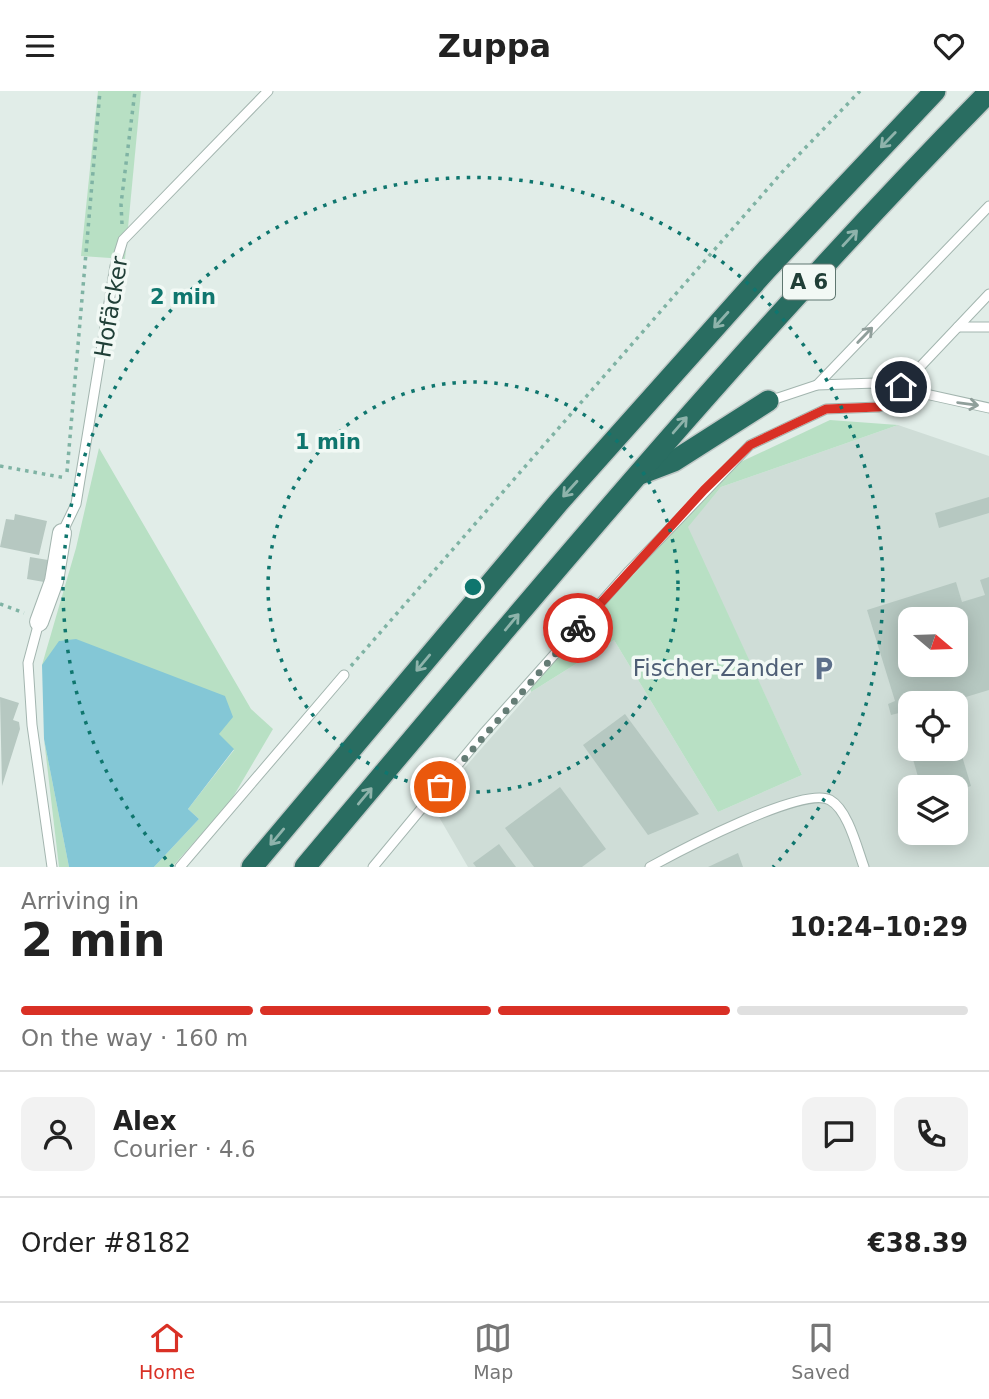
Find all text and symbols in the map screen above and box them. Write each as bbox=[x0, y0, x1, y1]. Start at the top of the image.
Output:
icon: menu bbox=[21, 27, 59, 65]
text: Zuppa bbox=[438, 27, 551, 65]
icon: heart bbox=[930, 27, 968, 65]
one-way arrow bbox=[879, 131, 896, 148]
one-way arrow bbox=[841, 230, 858, 247]
street label: Hofäcker bbox=[89, 254, 133, 360]
road number: A 6 bbox=[783, 265, 835, 299]
text: 2 min bbox=[150, 285, 216, 309]
one-way arrow bbox=[713, 311, 730, 328]
one-way arrow bbox=[856, 327, 873, 344]
pin bbox=[871, 357, 931, 417]
icon: home bbox=[882, 368, 920, 406]
one-way arrow bbox=[956, 398, 979, 411]
one-way arrow bbox=[672, 416, 688, 434]
text: 1 min bbox=[295, 430, 361, 454]
one-way arrow bbox=[562, 480, 578, 498]
centre of rings bbox=[461, 575, 485, 599]
courier bbox=[543, 593, 613, 663]
north arrow bbox=[898, 607, 968, 677]
map controls bbox=[898, 607, 968, 845]
icon: bike bbox=[559, 609, 597, 647]
one-way arrow bbox=[504, 613, 520, 631]
one-way arrow bbox=[415, 654, 431, 672]
parking icon: Fischer-Zander bbox=[809, 654, 837, 682]
place label: Fischer-Zander bbox=[633, 655, 804, 681]
button: locate bbox=[898, 691, 968, 761]
pin bbox=[410, 757, 470, 817]
icon: bag bbox=[421, 768, 459, 806]
button: layers bbox=[898, 775, 968, 845]
one-way arrow bbox=[357, 787, 373, 805]
one-way arrow bbox=[269, 828, 285, 846]
text: Arriving in bbox=[21, 888, 139, 914]
text: 10:24–10:29 bbox=[789, 912, 968, 942]
text: 2 min bbox=[21, 913, 165, 967]
text: On the way · 160 m bbox=[21, 1025, 248, 1051]
button: person bbox=[21, 1097, 95, 1171]
button: chat bbox=[802, 1097, 876, 1171]
button: phone bbox=[894, 1097, 968, 1171]
text: Alex bbox=[113, 1106, 176, 1136]
text: Courier · 4.6 bbox=[113, 1136, 256, 1162]
text: Order #8182 bbox=[21, 1228, 191, 1258]
text: €38.39 bbox=[868, 1228, 968, 1258]
tab: Home bbox=[139, 1319, 195, 1383]
tab: Map bbox=[473, 1319, 513, 1383]
tab: Saved bbox=[791, 1319, 850, 1383]

